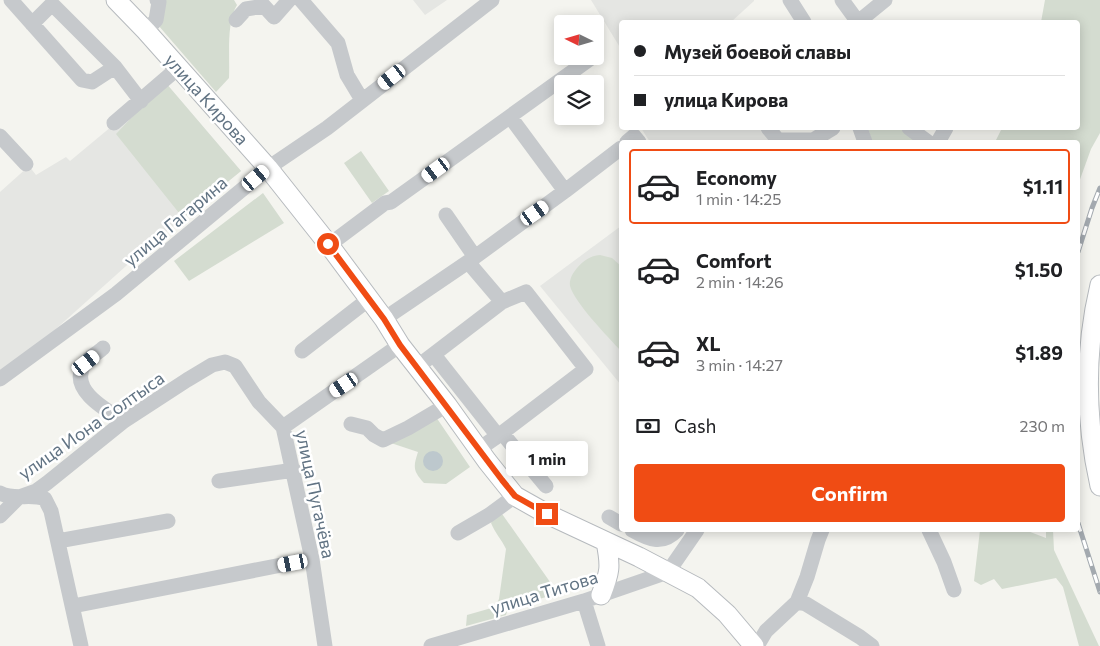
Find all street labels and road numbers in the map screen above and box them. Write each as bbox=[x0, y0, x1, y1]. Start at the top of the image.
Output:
street label: улица Кирова bbox=[160, 49, 254, 149]
street label: улица Гагарина bbox=[119, 171, 231, 271]
street label: улица Иона Солтыса bbox=[14, 366, 168, 484]
street label: улица Пугачёва bbox=[292, 428, 340, 560]
street label: улица Титова bbox=[488, 565, 600, 619]

